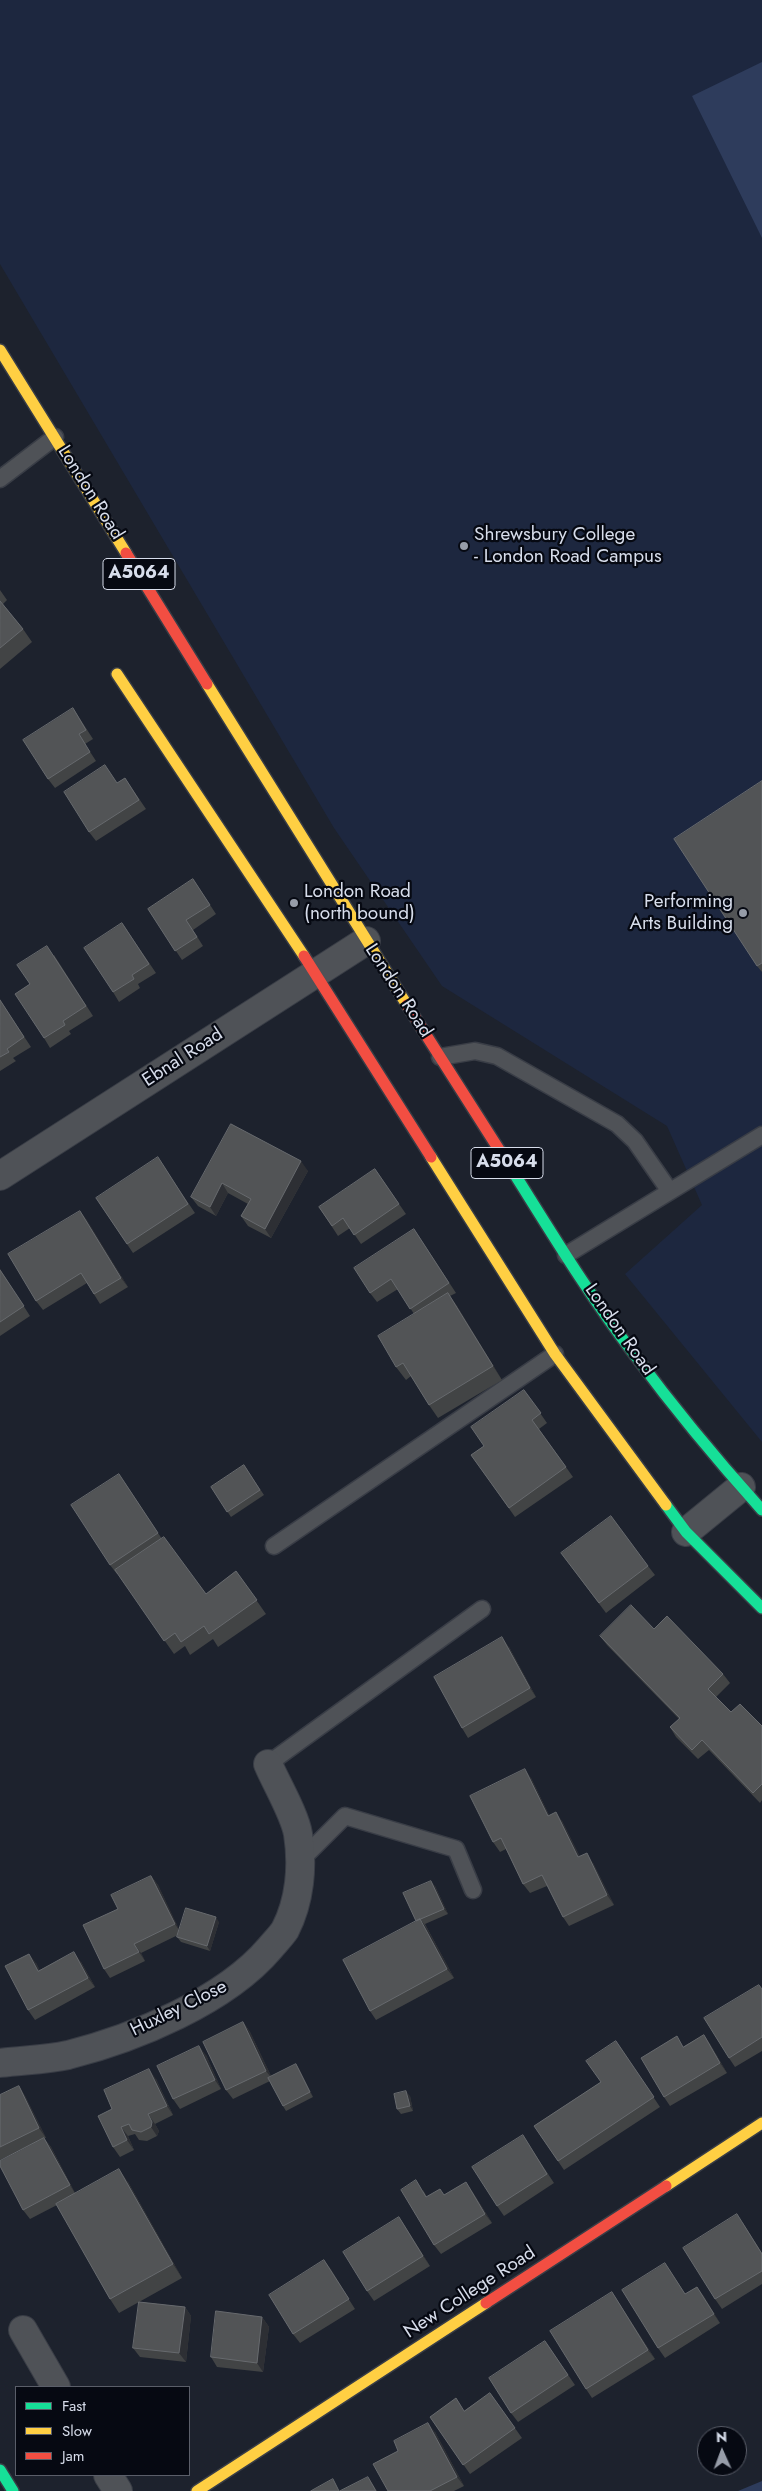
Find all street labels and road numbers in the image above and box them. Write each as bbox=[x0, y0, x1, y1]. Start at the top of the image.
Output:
street label: London Road bbox=[52, 442, 128, 544]
road number: A5064 bbox=[103, 558, 175, 590]
street label: London Road bbox=[359, 940, 437, 1042]
street label: Ebnal Road bbox=[138, 1024, 228, 1092]
road number: A5064 bbox=[471, 1148, 543, 1178]
street label: London Road bbox=[579, 1280, 659, 1380]
street label: Huxley Close bbox=[127, 1976, 231, 2042]
street label: New College Road bbox=[400, 2242, 540, 2344]

